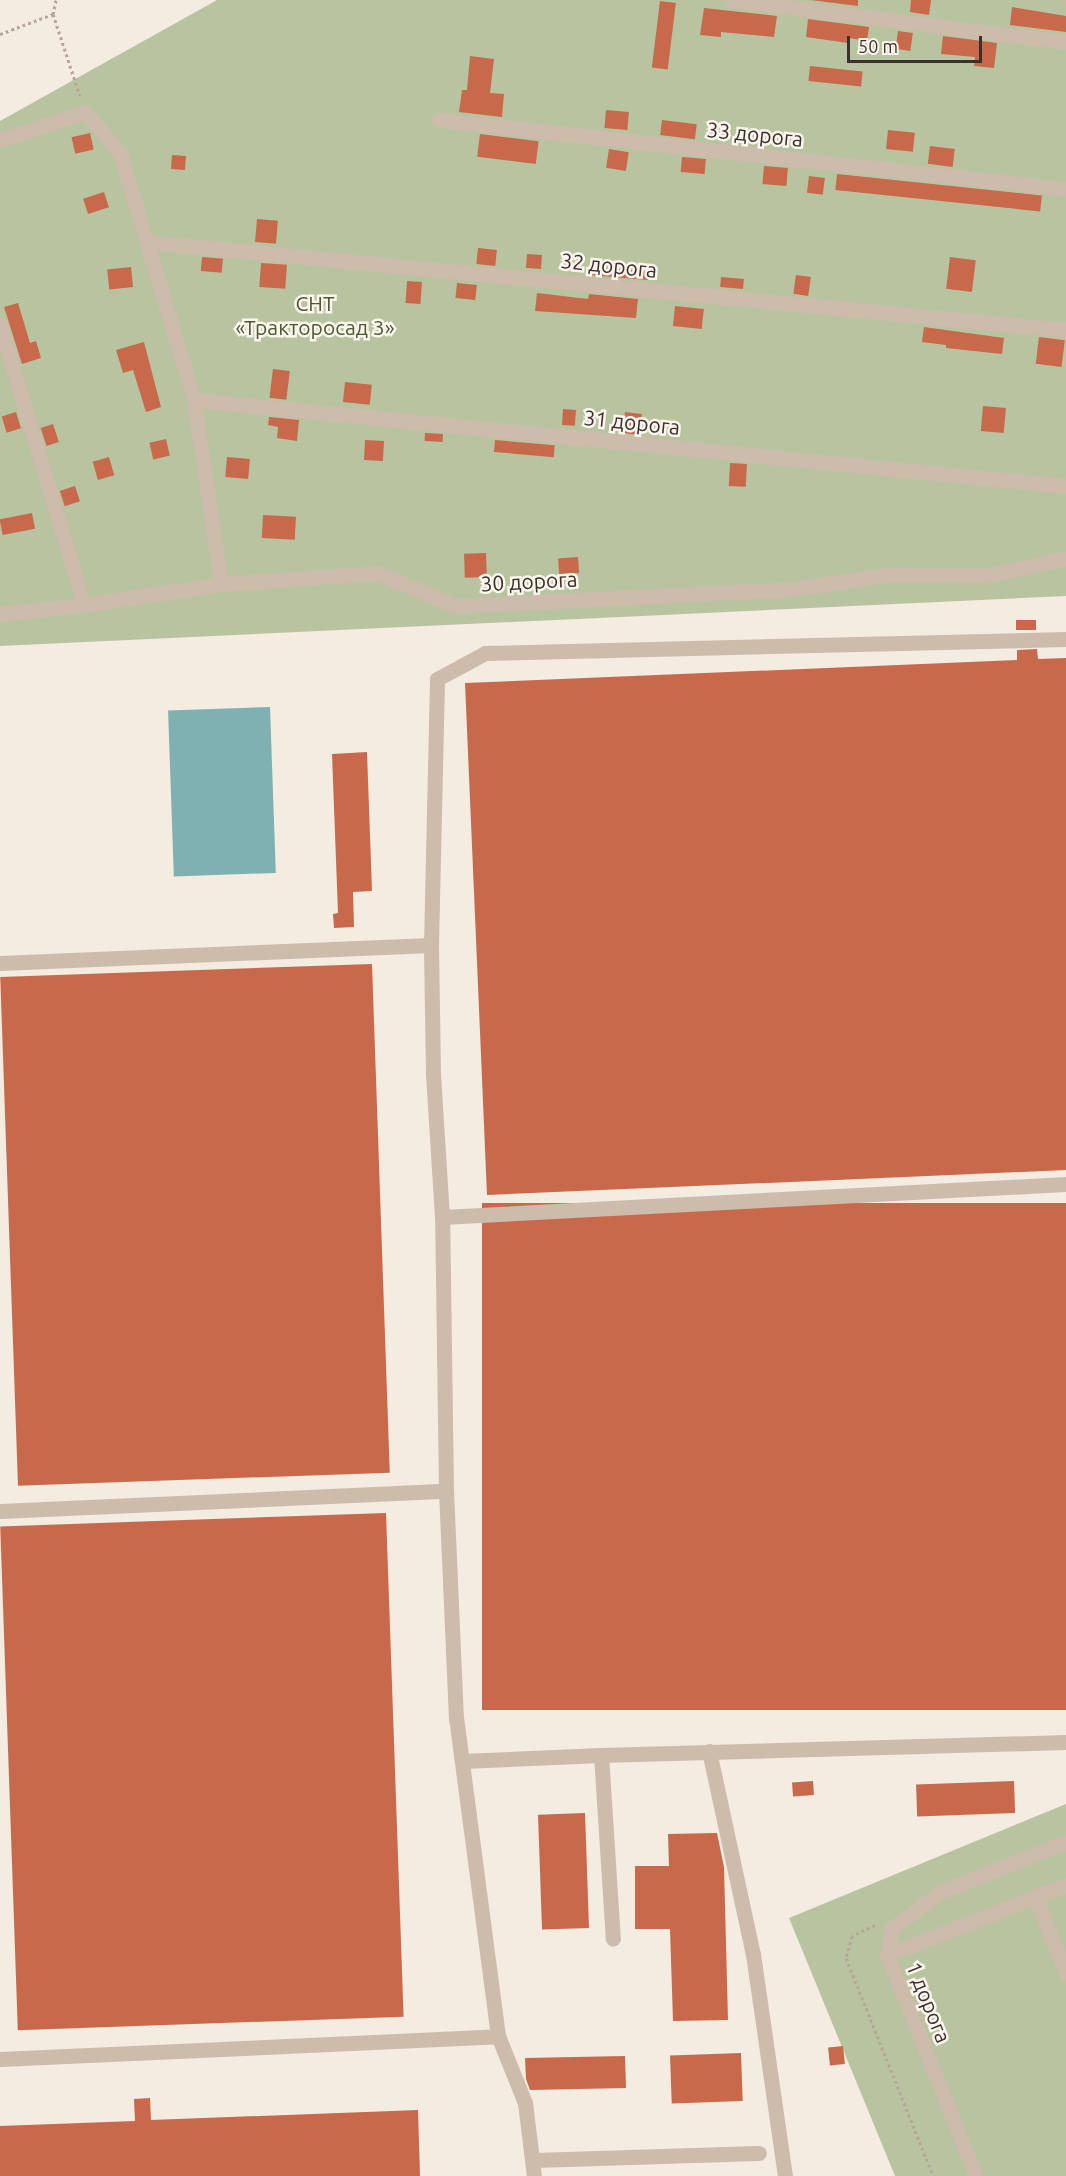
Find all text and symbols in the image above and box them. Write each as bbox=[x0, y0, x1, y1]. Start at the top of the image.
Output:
scale bar bbox=[850, 24, 985, 62]
text: 50 m bbox=[858, 36, 898, 56]
street label: 33 дорога bbox=[705, 116, 805, 152]
street label: 32 дорога bbox=[559, 247, 659, 283]
park label: СНТ «Тракторосад 3» bbox=[235, 290, 395, 340]
street label: 31 дорога bbox=[582, 404, 682, 440]
street label: 30 дорога bbox=[480, 566, 578, 596]
street label: 1 дорога bbox=[901, 1958, 957, 2046]

